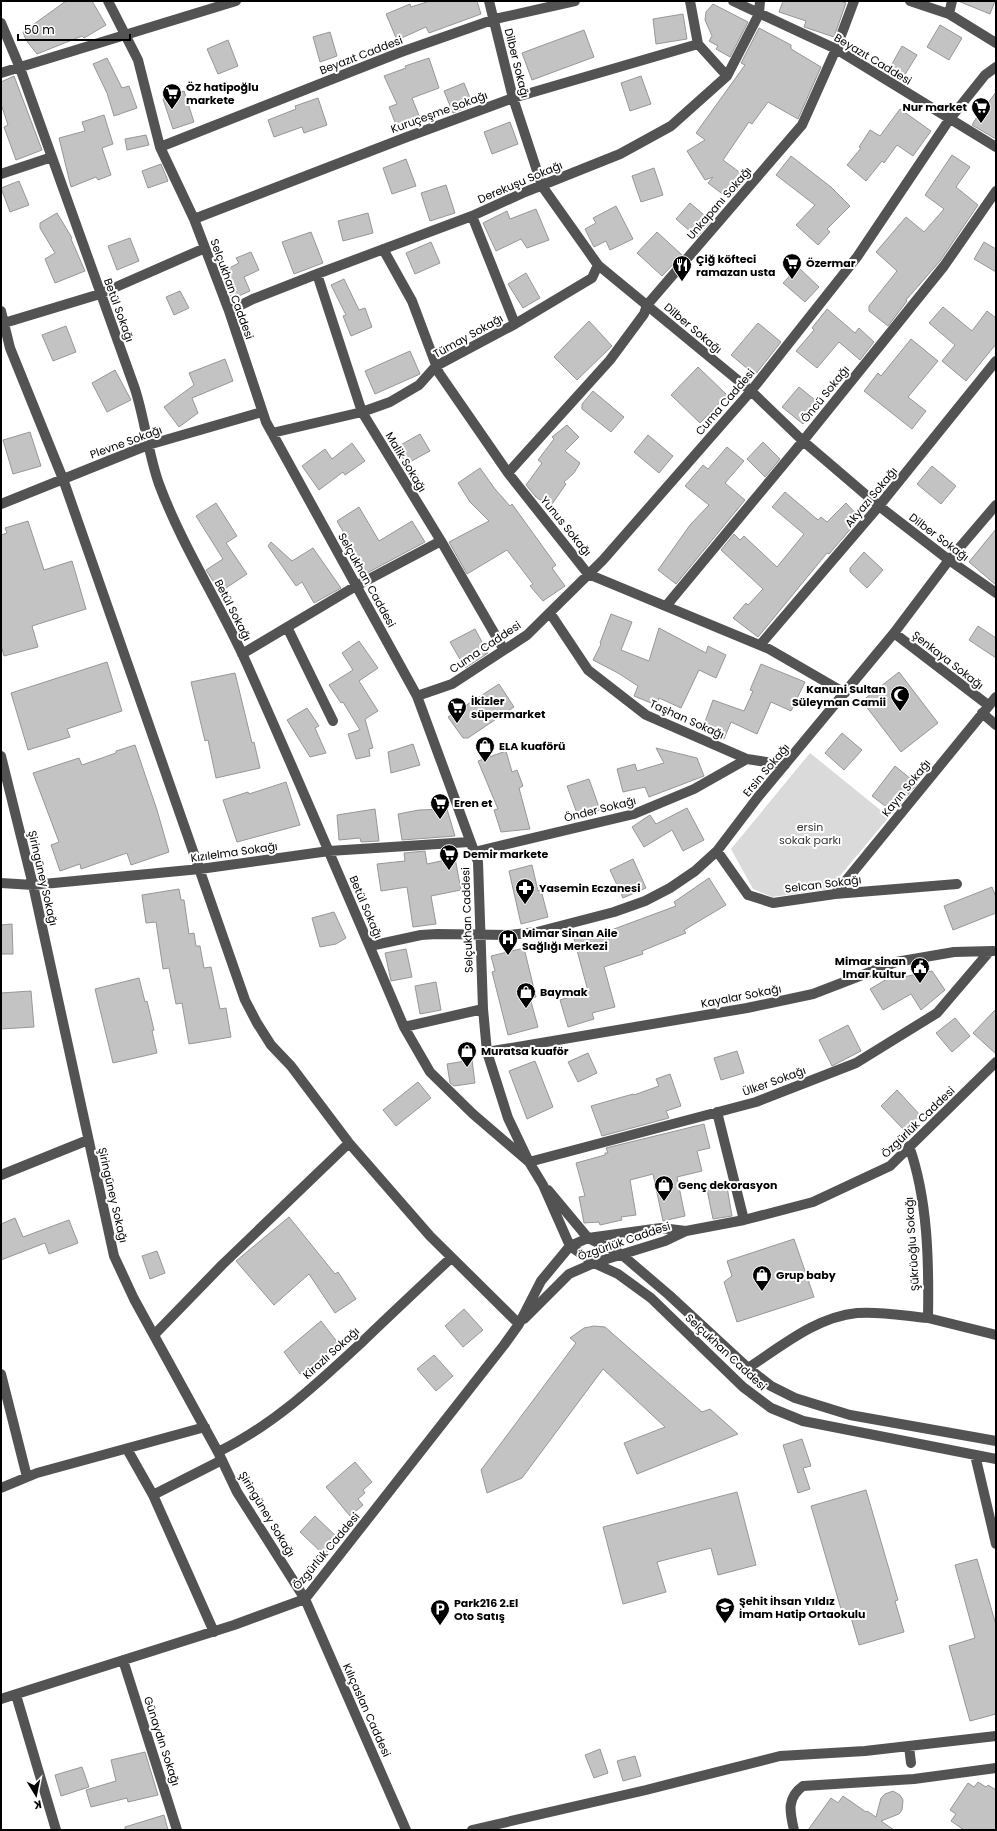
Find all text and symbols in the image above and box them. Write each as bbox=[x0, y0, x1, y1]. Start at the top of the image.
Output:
scale bar bbox=[18, 16, 130, 42]
text: 50 m bbox=[24, 21, 55, 38]
street label: Dilber Sokağı bbox=[501, 27, 533, 99]
street label: Beyazıt Caddesi bbox=[831, 30, 915, 89]
street label: Beyazıt Caddesi bbox=[317, 32, 405, 78]
place label: ÖZ hatipoğlu markete bbox=[186, 79, 259, 108]
supermarket icon: ÖZ hatipoğlu markete bbox=[161, 82, 183, 110]
street label: Kuruçeşme Sokağı bbox=[388, 87, 490, 137]
supermarket icon: Nur market bbox=[970, 96, 992, 124]
place label: Nur market bbox=[902, 99, 968, 115]
street label: Derekuşu Sokağı bbox=[475, 157, 565, 207]
street label: Unkapanı Sokağı bbox=[683, 163, 755, 243]
street label: Selçukhan Caddesi bbox=[206, 237, 258, 342]
place label: Çiğ köfteci ramazan usta bbox=[696, 251, 775, 280]
supermarket icon: Özermar bbox=[781, 252, 803, 280]
restaurant icon: Çiğ köfteci ramazan usta bbox=[671, 254, 693, 282]
place label: Özermar bbox=[806, 255, 856, 271]
street label: Betül Sokağı bbox=[100, 276, 138, 344]
street label: Dilber Sokağı bbox=[661, 299, 725, 357]
street label: Tümay Sokağı bbox=[430, 310, 506, 362]
street label: Öncü Sokağı bbox=[797, 362, 853, 426]
street label: Cuma Caddesi bbox=[692, 365, 759, 439]
street label: Plevne Sokağı bbox=[88, 422, 164, 462]
street label: Malik Sokağı bbox=[382, 429, 430, 495]
street label: Akyazı Sokağı bbox=[841, 463, 901, 531]
street label: Yunus Sokağı bbox=[537, 493, 595, 559]
street label: Dilber Sokağı bbox=[906, 509, 972, 565]
street label: Selçukhan Caddesi bbox=[334, 530, 400, 630]
street label: Betül Sokağı bbox=[211, 577, 255, 643]
street label: Cuma Caddesi bbox=[446, 617, 524, 677]
street label: Şenkaya Sokağı bbox=[909, 627, 987, 693]
place label: Kanuni Sultan Süleyman Camii bbox=[792, 681, 886, 710]
mosque icon: Kanuni Sultan Süleyman Camii bbox=[889, 684, 911, 712]
place label: İkizler süpermarket bbox=[471, 693, 546, 722]
street label: Taşhan Sokağı bbox=[647, 695, 727, 743]
supermarket icon: İkizler süpermarket bbox=[446, 696, 468, 724]
shop icon: ELA kuaförü bbox=[474, 735, 496, 763]
place label: ELA kuaförü bbox=[499, 738, 565, 754]
street label: Ersin Sokağı bbox=[739, 740, 793, 800]
street label: Kayın Sokağı bbox=[878, 756, 934, 820]
supermarket icon: Eren et bbox=[429, 792, 451, 820]
street label: Önder Sokağı bbox=[562, 792, 638, 826]
place label: Eren et bbox=[454, 795, 493, 811]
park label: ersin sokak parkı bbox=[779, 819, 841, 848]
street label: Şiringüney Sokağı bbox=[24, 829, 62, 927]
street label: Kızılelma Sokağı bbox=[189, 838, 279, 866]
supermarket icon: Demir markete bbox=[438, 843, 460, 871]
place label: Demir markete bbox=[463, 846, 549, 862]
street label: Selçukhan Caddesi bbox=[457, 867, 477, 973]
street label: Selcan Sokağı bbox=[784, 871, 862, 897]
street label: Betül Sokağı bbox=[346, 873, 386, 941]
pharmacy icon: Yasemin Eczanesi bbox=[514, 877, 536, 905]
place label: Yasemin Eczanesi bbox=[539, 880, 641, 896]
place label: Mimar Sinan Aile Sağlığı Merkezi bbox=[522, 925, 618, 954]
hospital icon: Mimar Sinan Aile Sağlığı Merkezi bbox=[497, 928, 519, 956]
place label: Mimar sinan lmar kultur bbox=[835, 953, 906, 982]
public building icon: Mimar sinan lmar kultur bbox=[909, 956, 931, 984]
street label: Kayalar Sokağı bbox=[699, 980, 783, 1012]
shop icon: Baymak bbox=[515, 981, 537, 1009]
place label: Baymak bbox=[540, 984, 588, 1000]
shop icon: Muratsa kuaför bbox=[456, 1040, 478, 1068]
place label: Muratsa kuaför bbox=[481, 1043, 569, 1059]
street label: Ülker Sokağı bbox=[740, 1062, 808, 1100]
street label: Özgürlük Caddesi bbox=[878, 1082, 959, 1161]
street label: Şiringüney Sokağı bbox=[94, 1146, 132, 1244]
shop icon: Genç dekorasyon bbox=[653, 1174, 675, 1202]
place label: Genç dekorasyon bbox=[678, 1177, 777, 1193]
street label: Şükrüoğlu Sokağı bbox=[901, 1196, 923, 1292]
street label: Özgürlük Caddesi bbox=[576, 1218, 673, 1264]
shop icon: Grup baby bbox=[751, 1264, 773, 1292]
place label: Grup baby bbox=[776, 1267, 836, 1283]
street label: Selçukhan Caddesi bbox=[682, 1310, 770, 1394]
street label: Kirazlı Sokağı bbox=[299, 1323, 363, 1383]
street label: Şiringüney Sokağı bbox=[235, 1468, 299, 1560]
street label: Özgürlük Caddesi bbox=[289, 1509, 363, 1593]
place label: Şehit İhsan Yıldız İmam Hatip Ortaokulu bbox=[739, 1593, 866, 1622]
place label: Park216 2.El Oto Satış bbox=[454, 1595, 518, 1624]
school or university icon: Şehit İhsan Yıldız İmam Hatip Ortaokulu bbox=[714, 1596, 736, 1624]
parking icon: Park216 2.El Oto Satış bbox=[429, 1598, 451, 1626]
street label: Kılıçaslan Caddesi bbox=[339, 1661, 395, 1760]
street label: Günaydın Sokağı bbox=[140, 1694, 184, 1788]
north arrow bbox=[16, 1775, 56, 1815]
text: K bbox=[32, 1796, 43, 1813]

